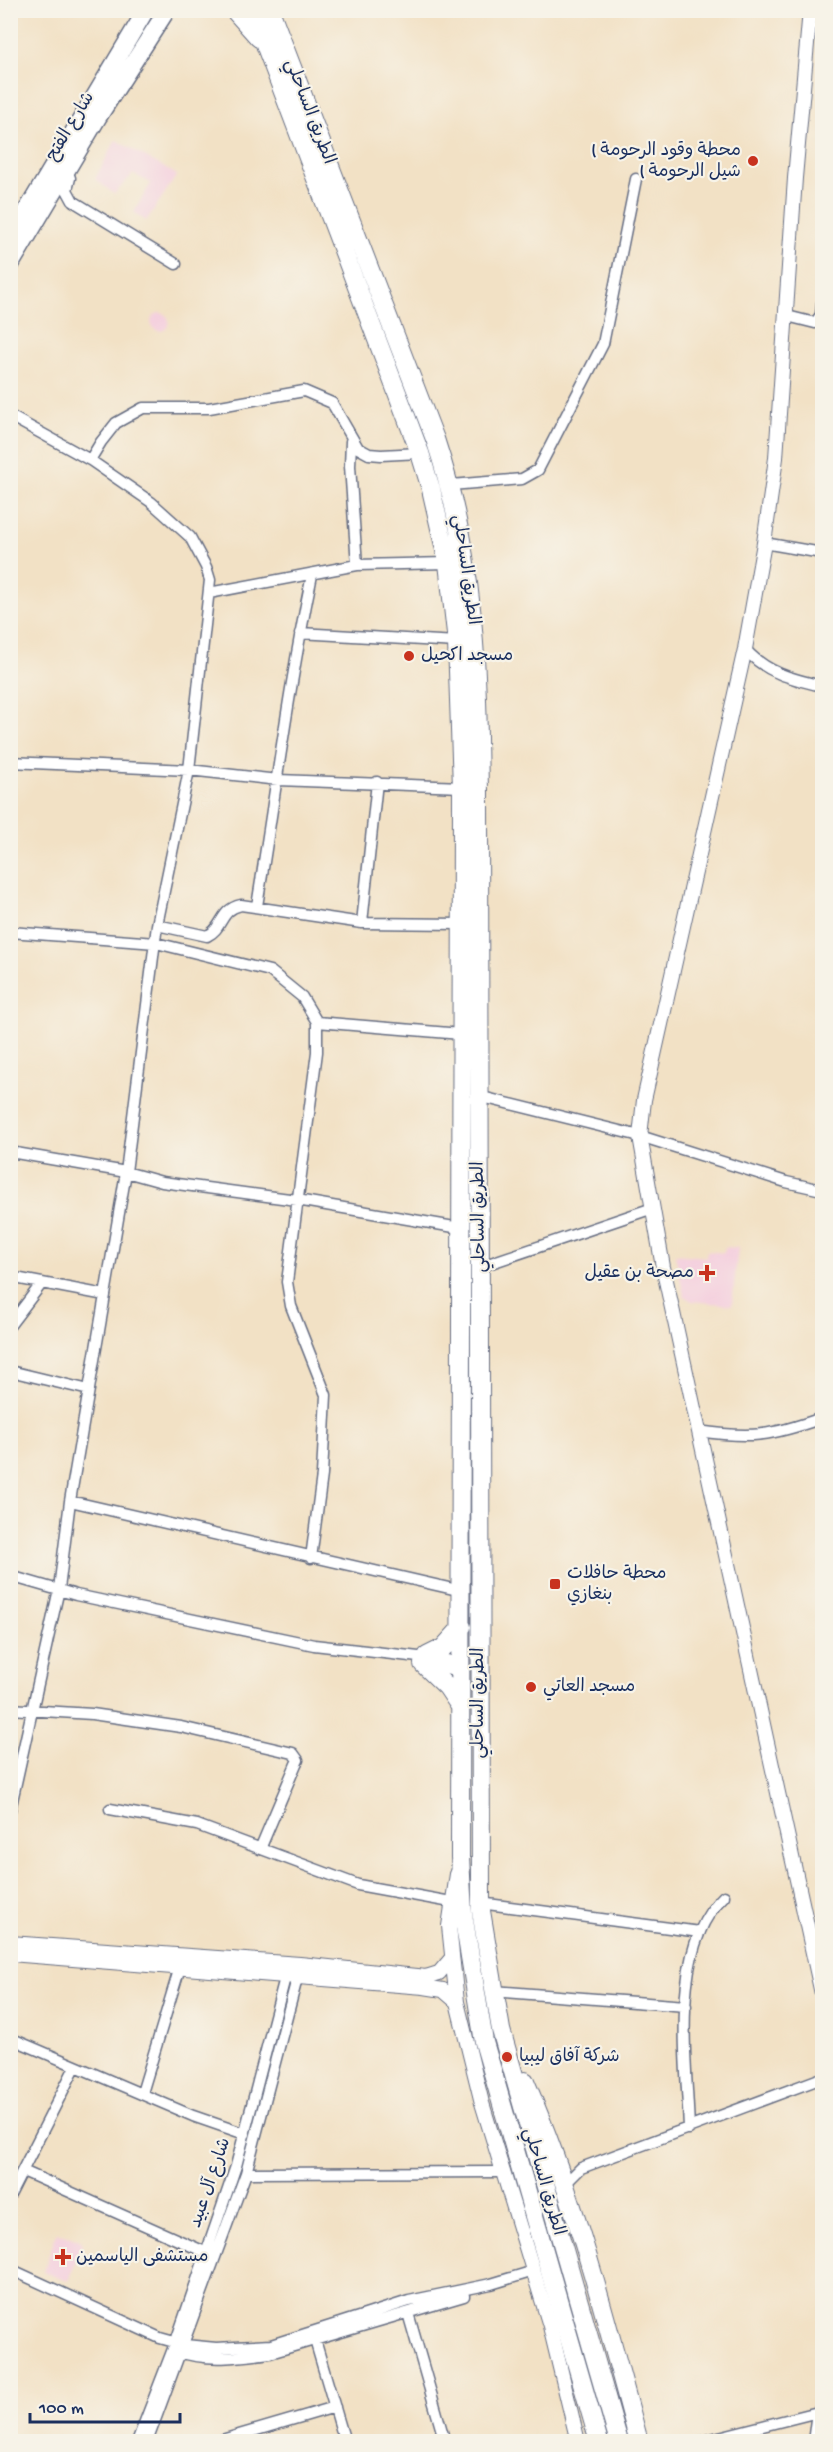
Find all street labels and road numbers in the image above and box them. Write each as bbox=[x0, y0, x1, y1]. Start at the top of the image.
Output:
street label: الطريق الساحلي bbox=[276, 56, 339, 169]
street label: شارع الفتح bbox=[42, 89, 100, 165]
street label: الطريق الساحلي bbox=[444, 514, 483, 627]
street label: الطريق الساحلي bbox=[469, 1161, 494, 1273]
street label: الطريق الساحلي bbox=[469, 1647, 493, 1759]
street label: الطريق الساحلي bbox=[515, 2126, 568, 2239]
street label: شارع آل عبيد bbox=[185, 2135, 236, 2231]

